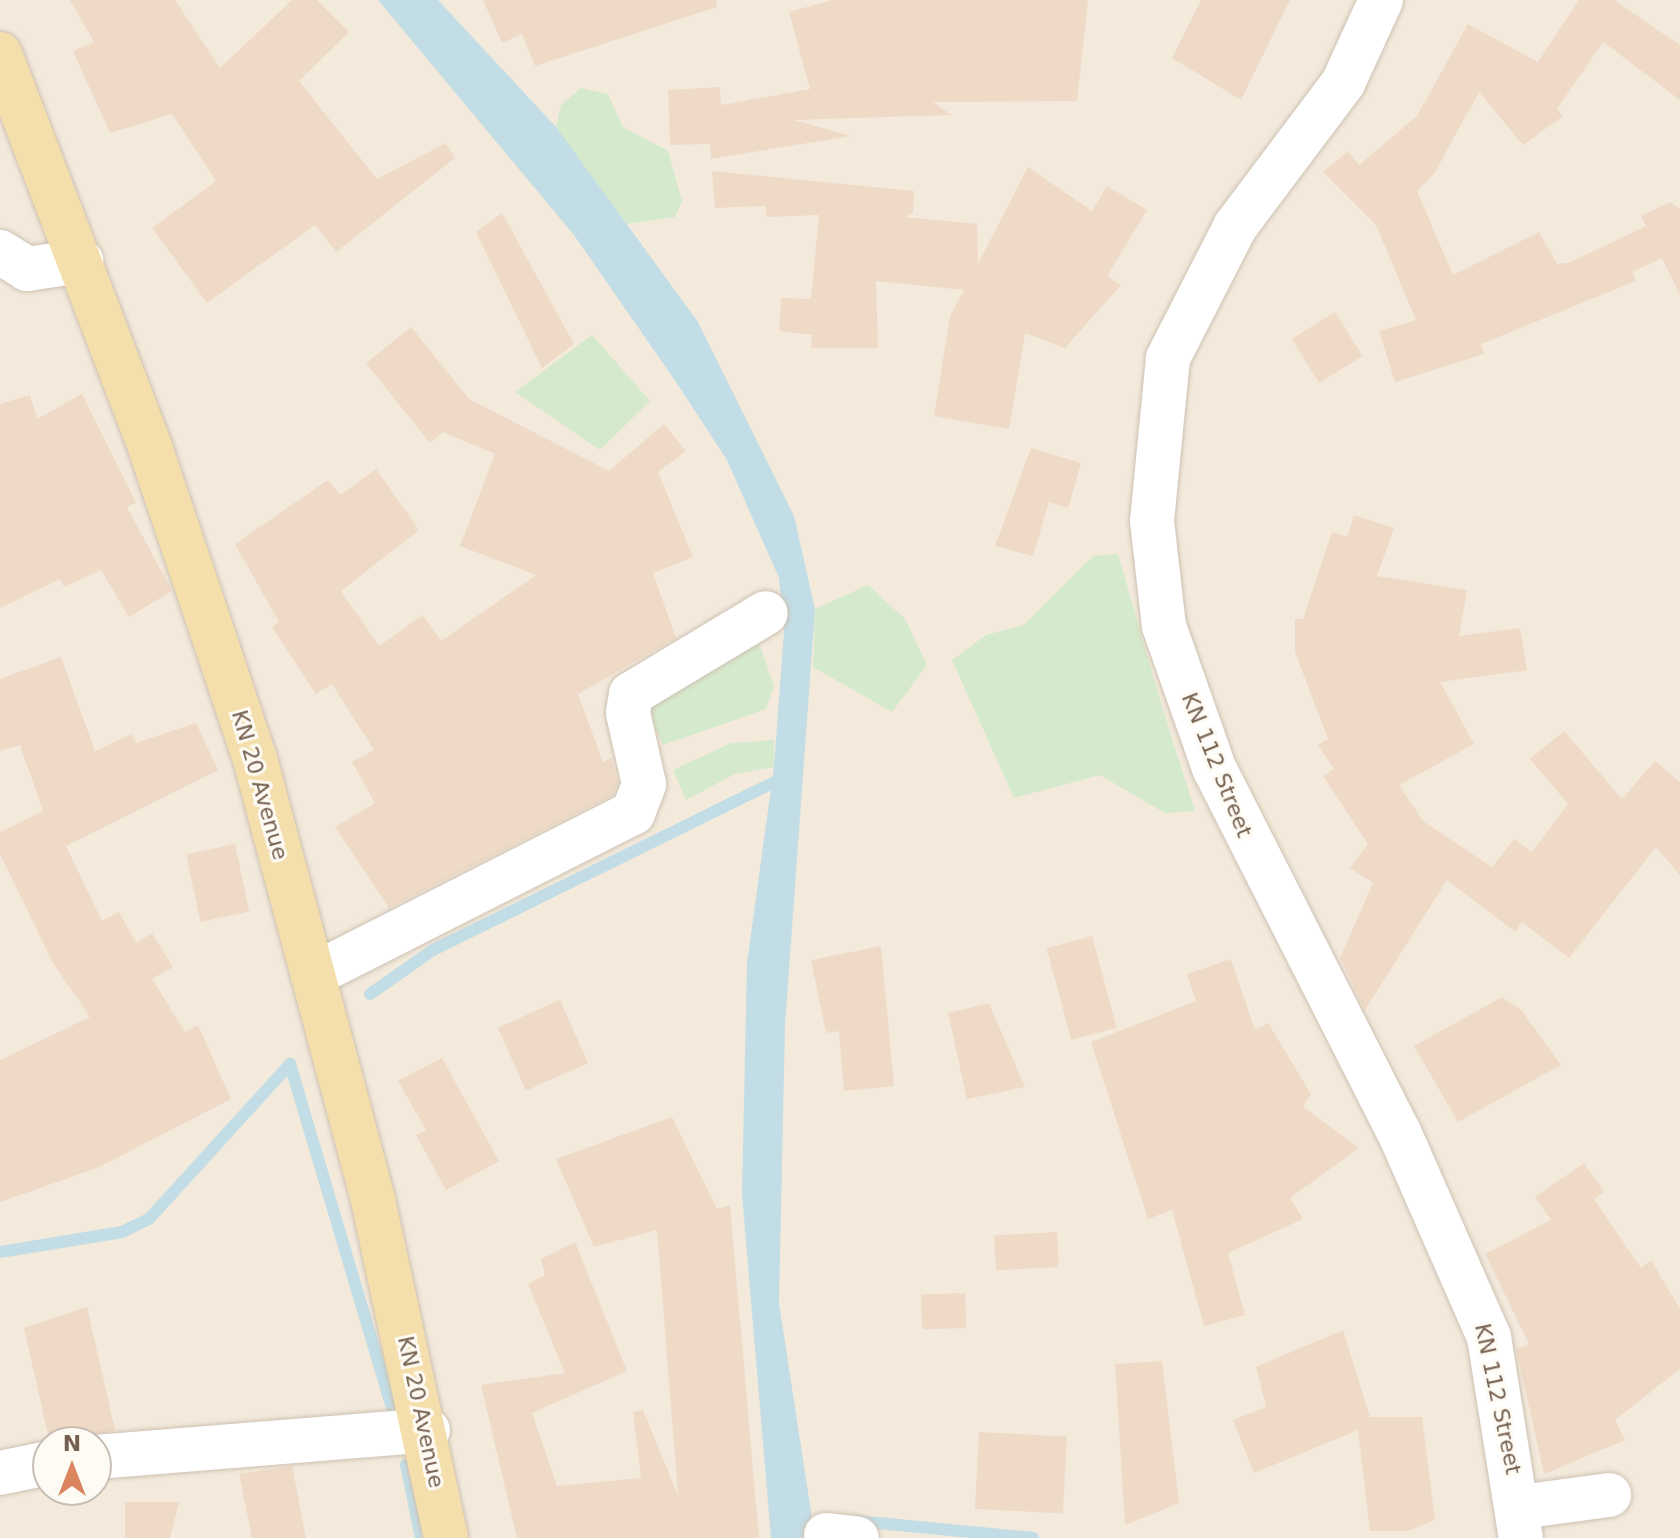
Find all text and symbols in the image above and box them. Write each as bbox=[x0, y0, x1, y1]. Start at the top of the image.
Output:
street label: KN 112 Street bbox=[1176, 689, 1258, 841]
street label: KN 20 Avenue bbox=[226, 707, 294, 863]
street label: KN 112 Street bbox=[1469, 1321, 1527, 1477]
street label: KN 20 Avenue bbox=[392, 1334, 450, 1490]
north arrow bbox=[32, 1426, 112, 1506]
text: N bbox=[63, 1431, 81, 1456]

